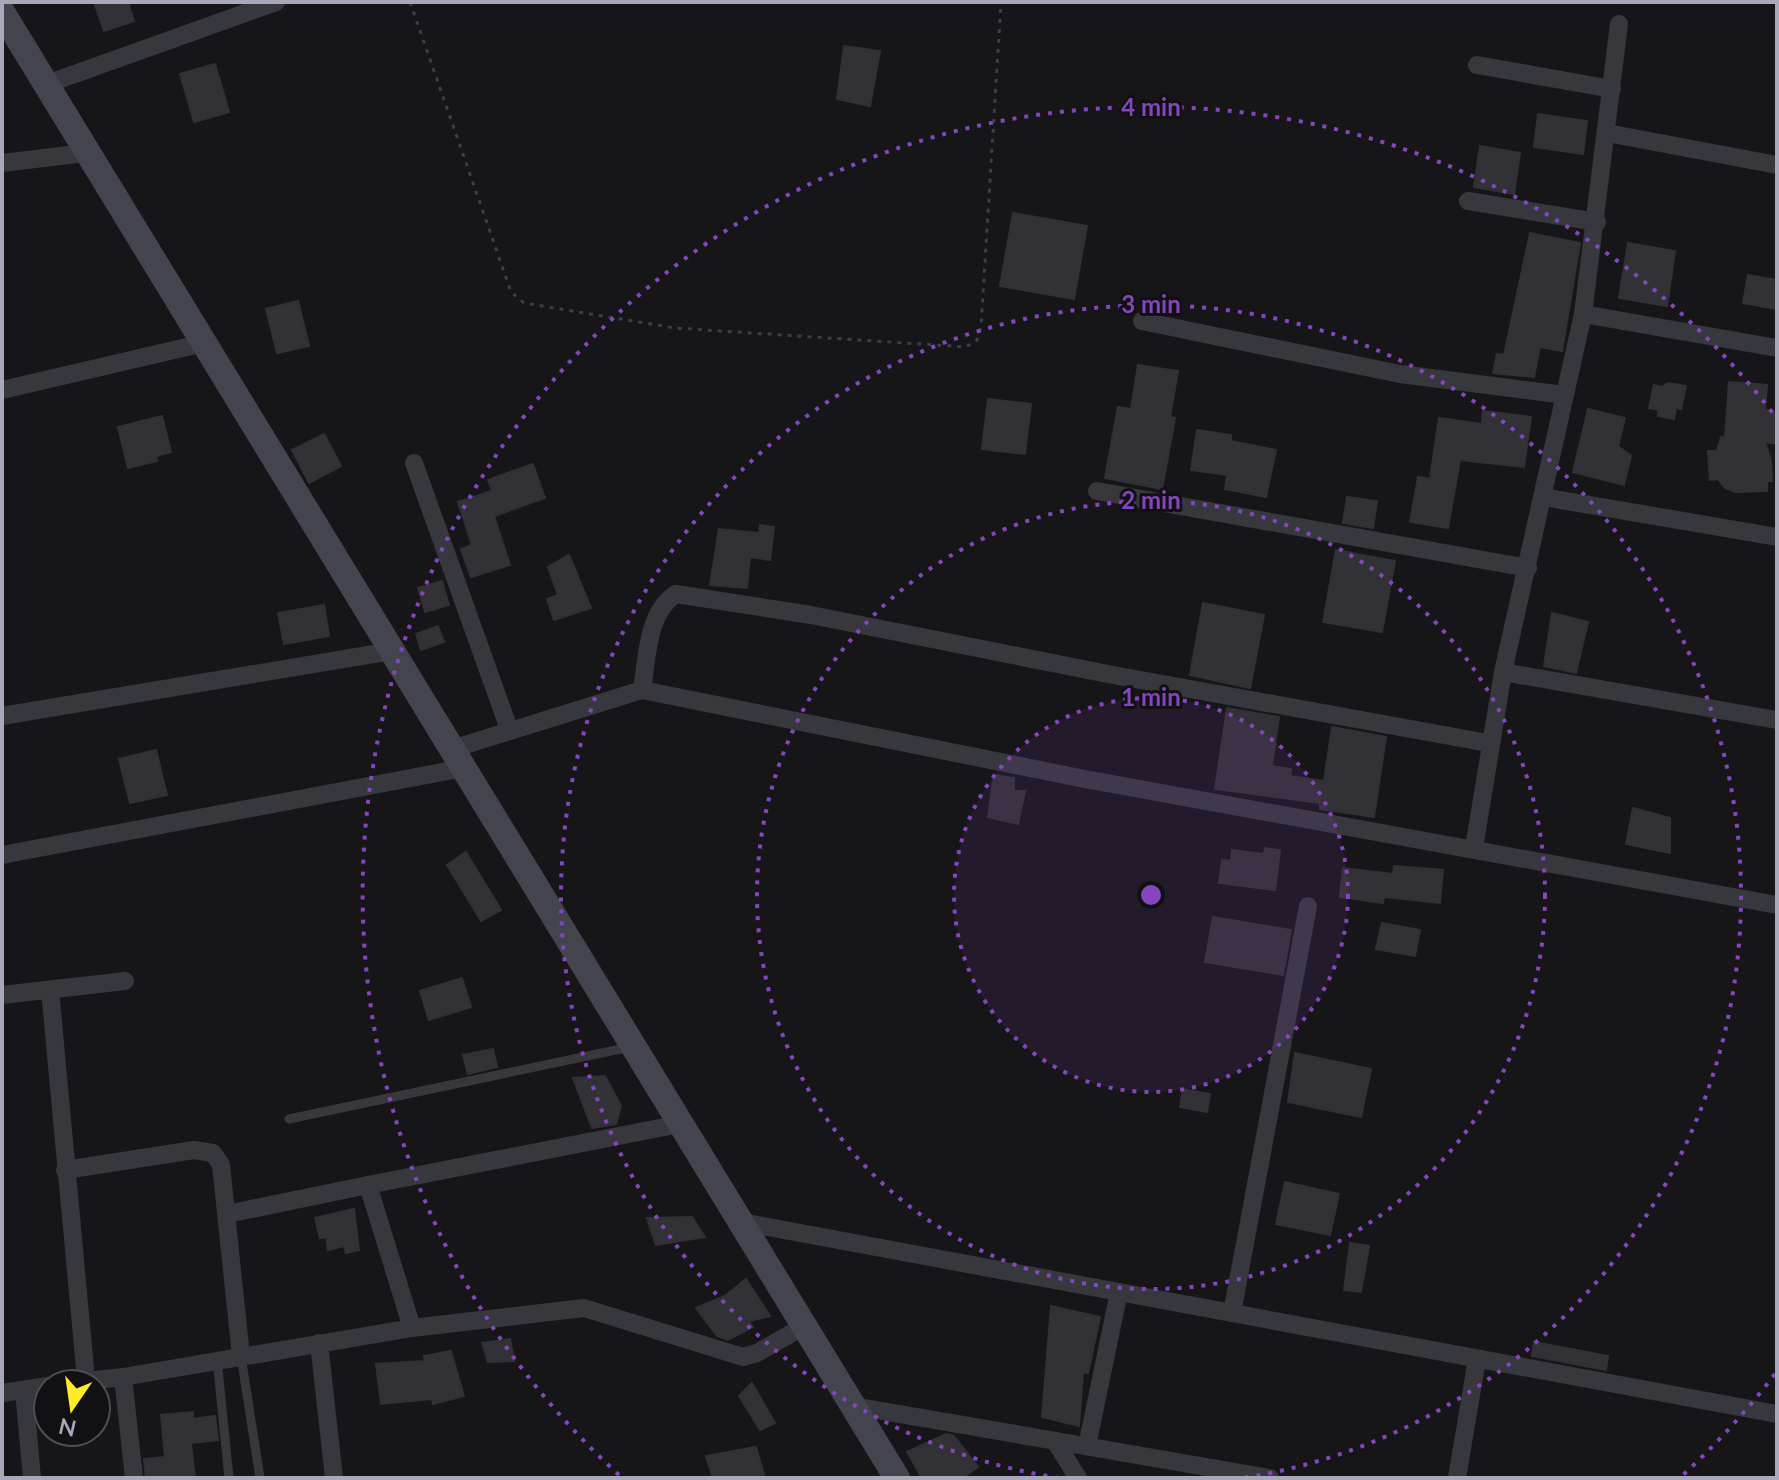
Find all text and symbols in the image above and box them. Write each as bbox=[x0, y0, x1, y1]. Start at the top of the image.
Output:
text: 4 min bbox=[1121, 92, 1181, 121]
text: 3 min bbox=[1121, 289, 1181, 318]
text: 2 min bbox=[1121, 485, 1181, 514]
text: 1 min bbox=[1121, 682, 1181, 711]
centre of rings bbox=[1137, 881, 1165, 909]
north arrow bbox=[32, 1368, 112, 1448]
text: N bbox=[56, 1413, 79, 1443]

